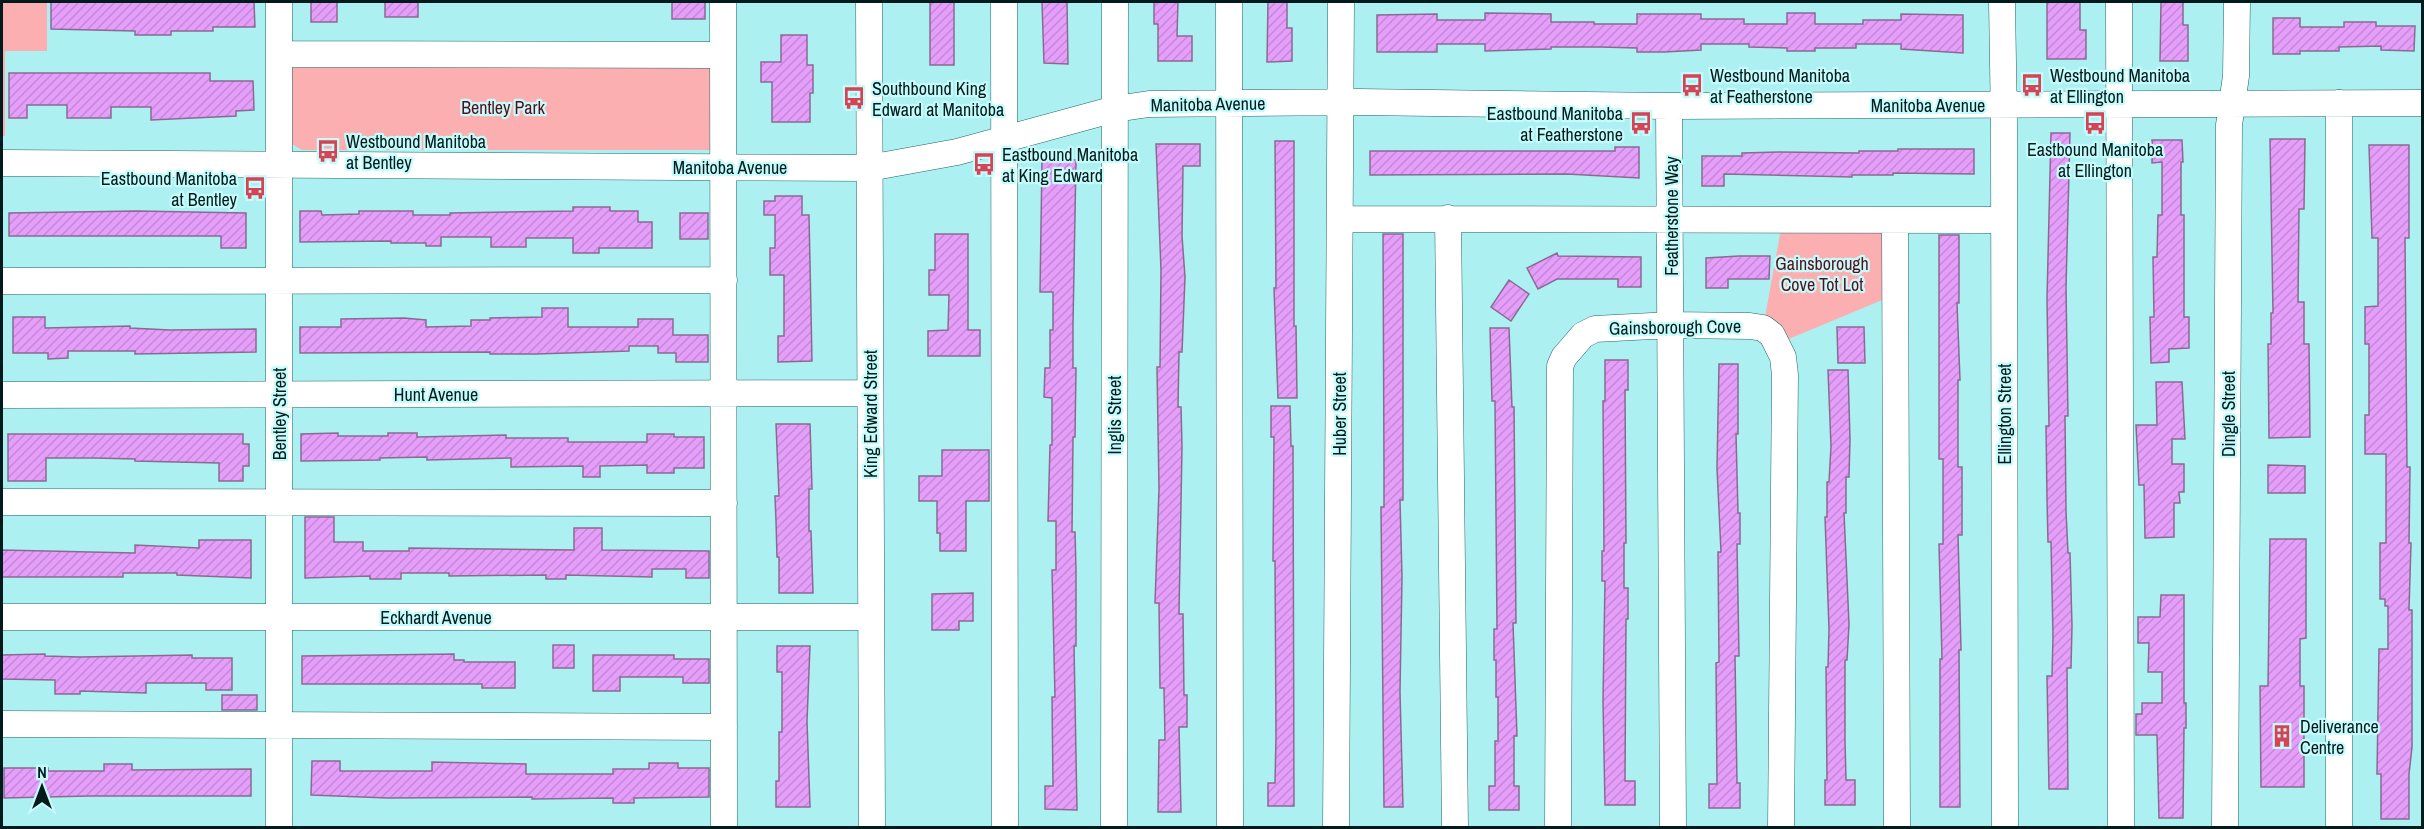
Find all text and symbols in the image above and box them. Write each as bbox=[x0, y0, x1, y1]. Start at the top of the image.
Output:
place label: Westbound Manitoba at Featherstone bbox=[1710, 63, 1850, 109]
place label: Westbound Manitoba at Ellington bbox=[2050, 63, 2190, 109]
bus stop icon: Westbound Manitoba at Featherstone bbox=[1679, 72, 1705, 98]
bus stop icon: Westbound Manitoba at Ellington bbox=[2019, 72, 2045, 98]
place label: Southbound King Edward at Manitoba bbox=[872, 76, 1004, 122]
bus stop icon: Southbound King Edward at Manitoba bbox=[841, 85, 867, 111]
street label: Manitoba Avenue bbox=[1150, 91, 1266, 117]
street label: Manitoba Avenue bbox=[1871, 93, 1985, 118]
park label: Bentley Park bbox=[461, 95, 545, 120]
place label: Eastbound Manitoba at Featherstone bbox=[1487, 101, 1623, 147]
bus stop icon: Eastbound Manitoba at Featherstone bbox=[1628, 110, 1654, 136]
bus stop icon: Eastbound Manitoba at Ellington bbox=[2082, 110, 2108, 136]
place label: Westbound Manitoba at Bentley bbox=[346, 129, 486, 175]
place label: Eastbound Manitoba at Ellington bbox=[2027, 137, 2163, 183]
bus stop icon: Westbound Manitoba at Bentley bbox=[315, 138, 341, 164]
place label: Eastbound Manitoba at King Edward bbox=[1002, 142, 1138, 188]
bus stop icon: Eastbound Manitoba at King Edward bbox=[971, 151, 997, 177]
street label: Manitoba Avenue bbox=[673, 155, 787, 180]
street label: Featherstone Way bbox=[1659, 156, 1684, 276]
place label: Eastbound Manitoba at Bentley bbox=[101, 166, 238, 212]
bus stop icon: Eastbound Manitoba at Bentley bbox=[242, 175, 268, 201]
park label: Gainsborough Cove Tot Lot bbox=[1775, 251, 1869, 297]
street label: Gainsborough Cove bbox=[1609, 313, 1741, 341]
street label: King Edward Street bbox=[858, 350, 883, 478]
street label: Ellington Street bbox=[1992, 364, 2017, 464]
street label: Bentley Street bbox=[267, 368, 292, 460]
street label: Dingle Street bbox=[2216, 371, 2241, 457]
street label: Huber Street bbox=[1327, 372, 1352, 456]
street label: Inglis Street bbox=[1102, 376, 1127, 454]
street label: Hunt Avenue bbox=[394, 382, 478, 407]
street label: Eckhardt Avenue bbox=[380, 605, 492, 630]
place label: Deliverance Centre bbox=[2300, 714, 2379, 760]
building icon: Deliverance Centre bbox=[2269, 723, 2295, 749]
north arrow bbox=[12, 757, 72, 817]
text: N bbox=[37, 761, 47, 783]

